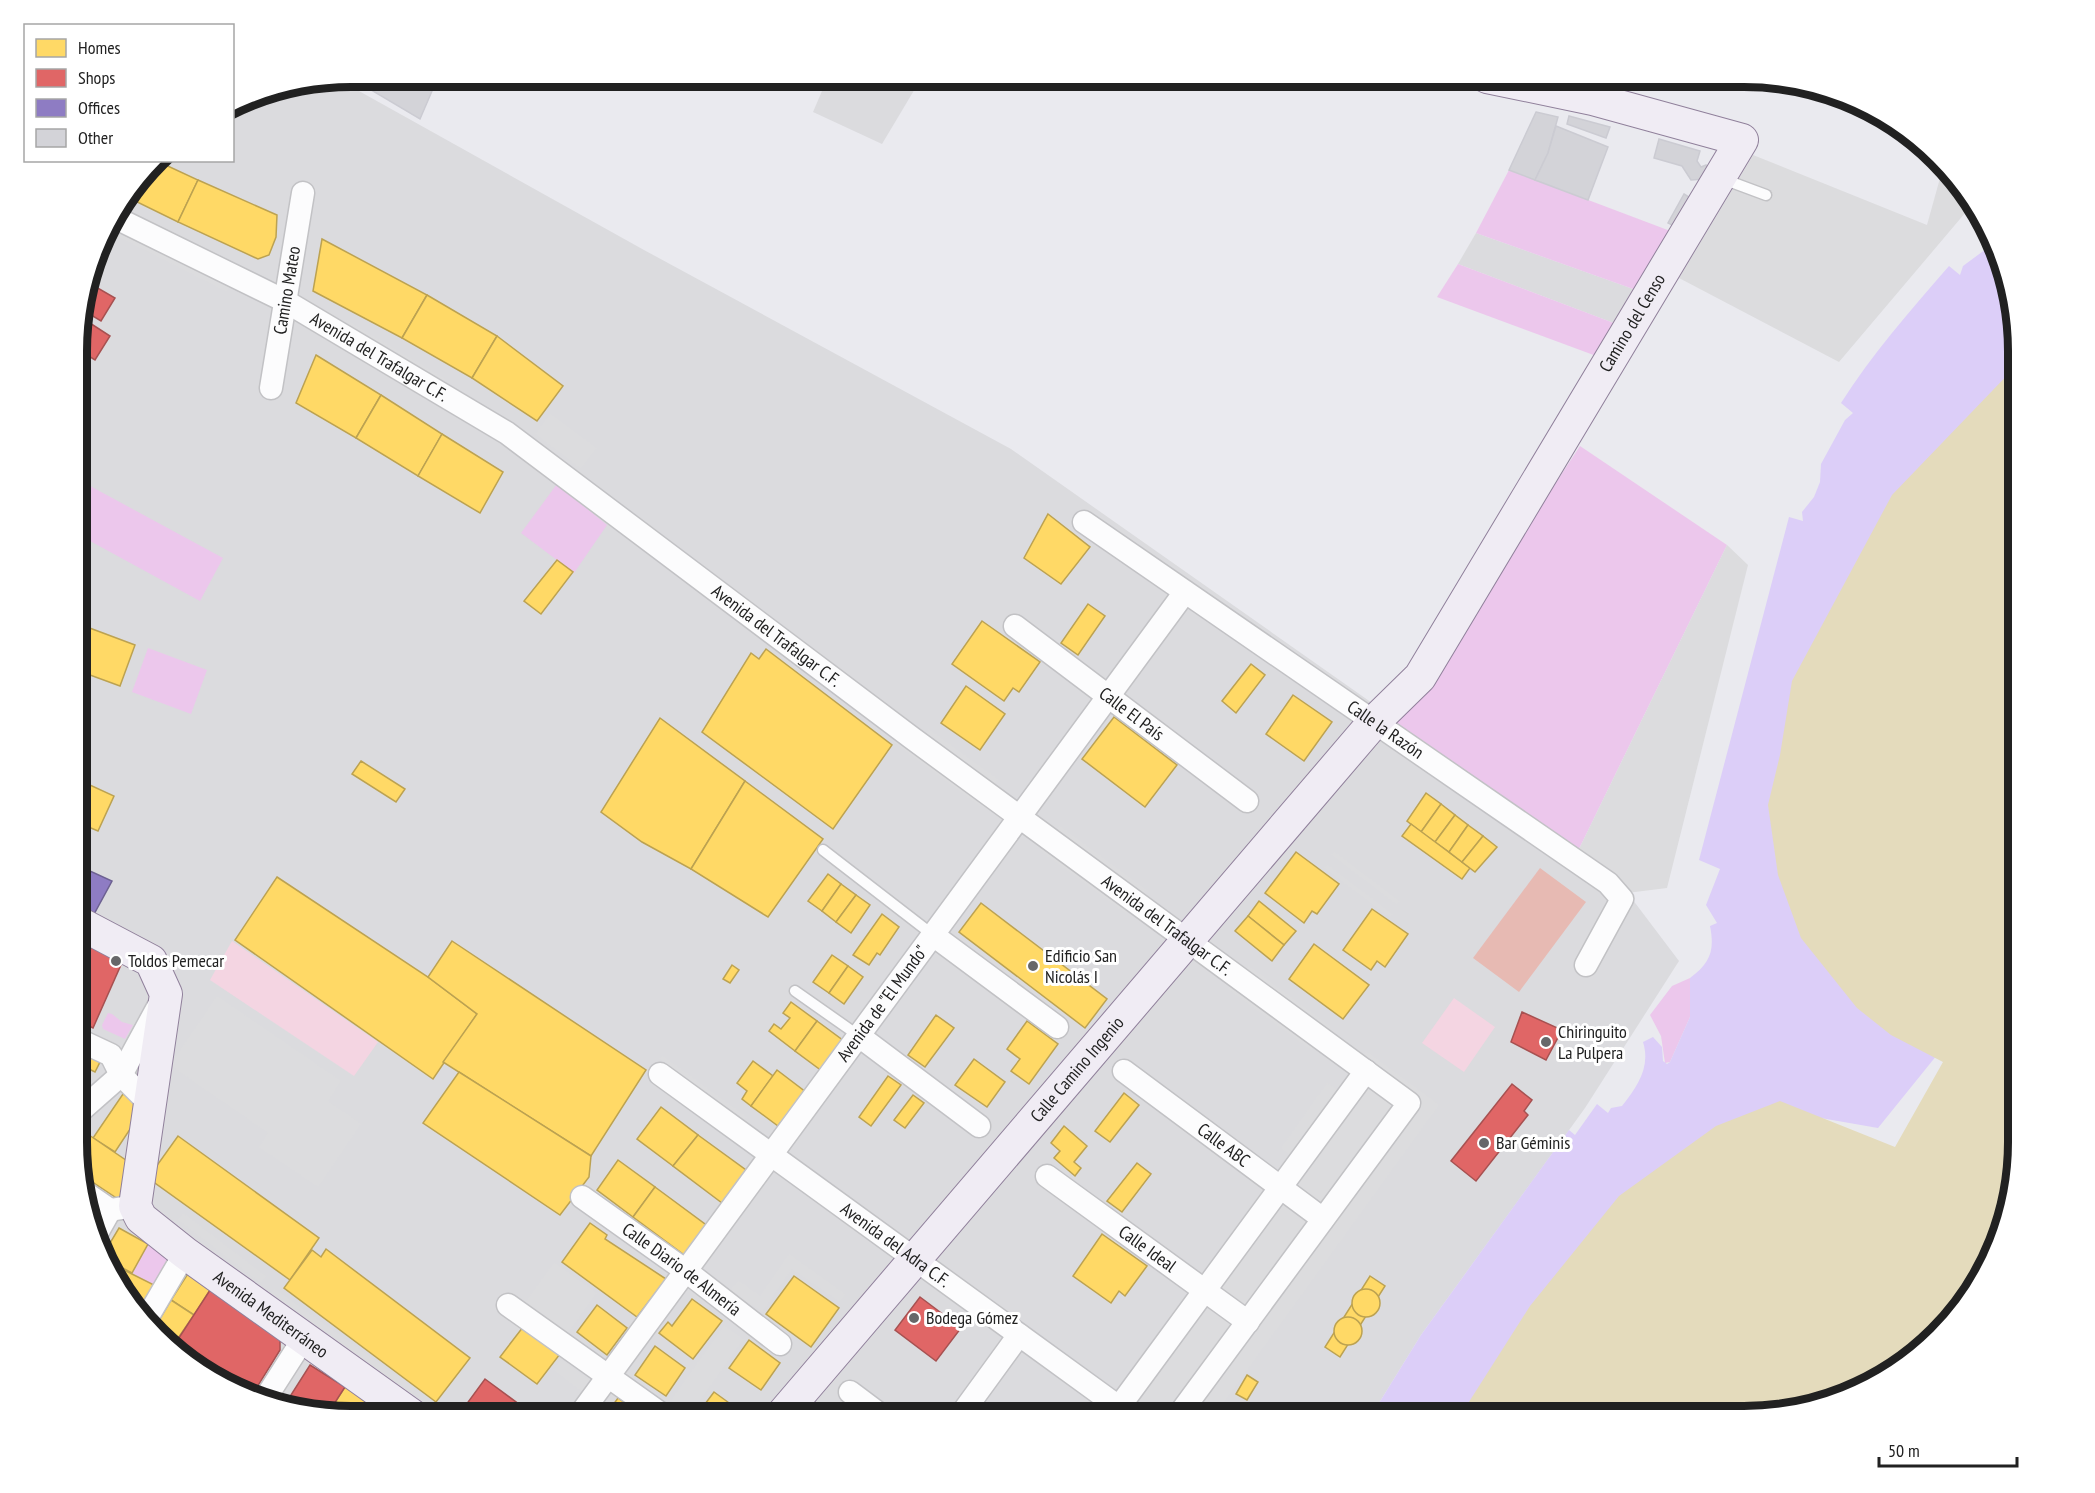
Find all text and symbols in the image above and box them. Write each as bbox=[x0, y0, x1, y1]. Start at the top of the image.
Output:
legend bbox=[24, 24, 234, 162]
text: Homes bbox=[78, 36, 121, 59]
text: Shops bbox=[78, 66, 115, 89]
text: Offices bbox=[78, 96, 120, 119]
text: Other bbox=[78, 126, 113, 149]
street label: Camino Mateo bbox=[268, 244, 305, 336]
street label: Camino del Censo bbox=[1594, 269, 1670, 376]
street label: Avenida del Trafalgar C.F. bbox=[306, 307, 452, 406]
street label: Avenida del Trafalgar C.F. bbox=[707, 579, 846, 692]
street label: Calle El País bbox=[1095, 682, 1169, 745]
street label: Calle la Razón bbox=[1343, 695, 1428, 764]
street label: Avenida del Trafalgar C.F. bbox=[1097, 869, 1237, 980]
street label: Avenida de "El Mundo" bbox=[831, 940, 932, 1066]
place label: Edificio San Nicolás I bbox=[1045, 944, 1117, 988]
place label: Toldos Pemecar bbox=[128, 949, 224, 972]
marker: Toldos Pemecar bbox=[109, 954, 123, 968]
marker: Edificio San Nicolás I bbox=[1026, 959, 1040, 973]
street label: Calle Camino Ingenio bbox=[1025, 1011, 1129, 1127]
place label: Chiringuito La Pulpera bbox=[1558, 1020, 1627, 1064]
marker: Chiringuito La Pulpera bbox=[1539, 1035, 1553, 1049]
street label: Calle ABC bbox=[1193, 1118, 1255, 1172]
place label: Bar Géminis bbox=[1496, 1131, 1570, 1154]
marker: Bar Géminis bbox=[1477, 1136, 1491, 1150]
street label: Avenida del Adra C.F. bbox=[836, 1197, 955, 1292]
street label: Calle Diario de Almería bbox=[618, 1217, 746, 1321]
street label: Calle Ideal bbox=[1114, 1220, 1182, 1278]
street label: Avenida Mediterráneo bbox=[209, 1265, 333, 1363]
place label: Bodega Gómez bbox=[926, 1306, 1018, 1329]
marker: Bodega Gómez bbox=[907, 1311, 921, 1325]
scale bar bbox=[1879, 1430, 2017, 1468]
text: 50 m bbox=[1888, 1439, 1920, 1462]

